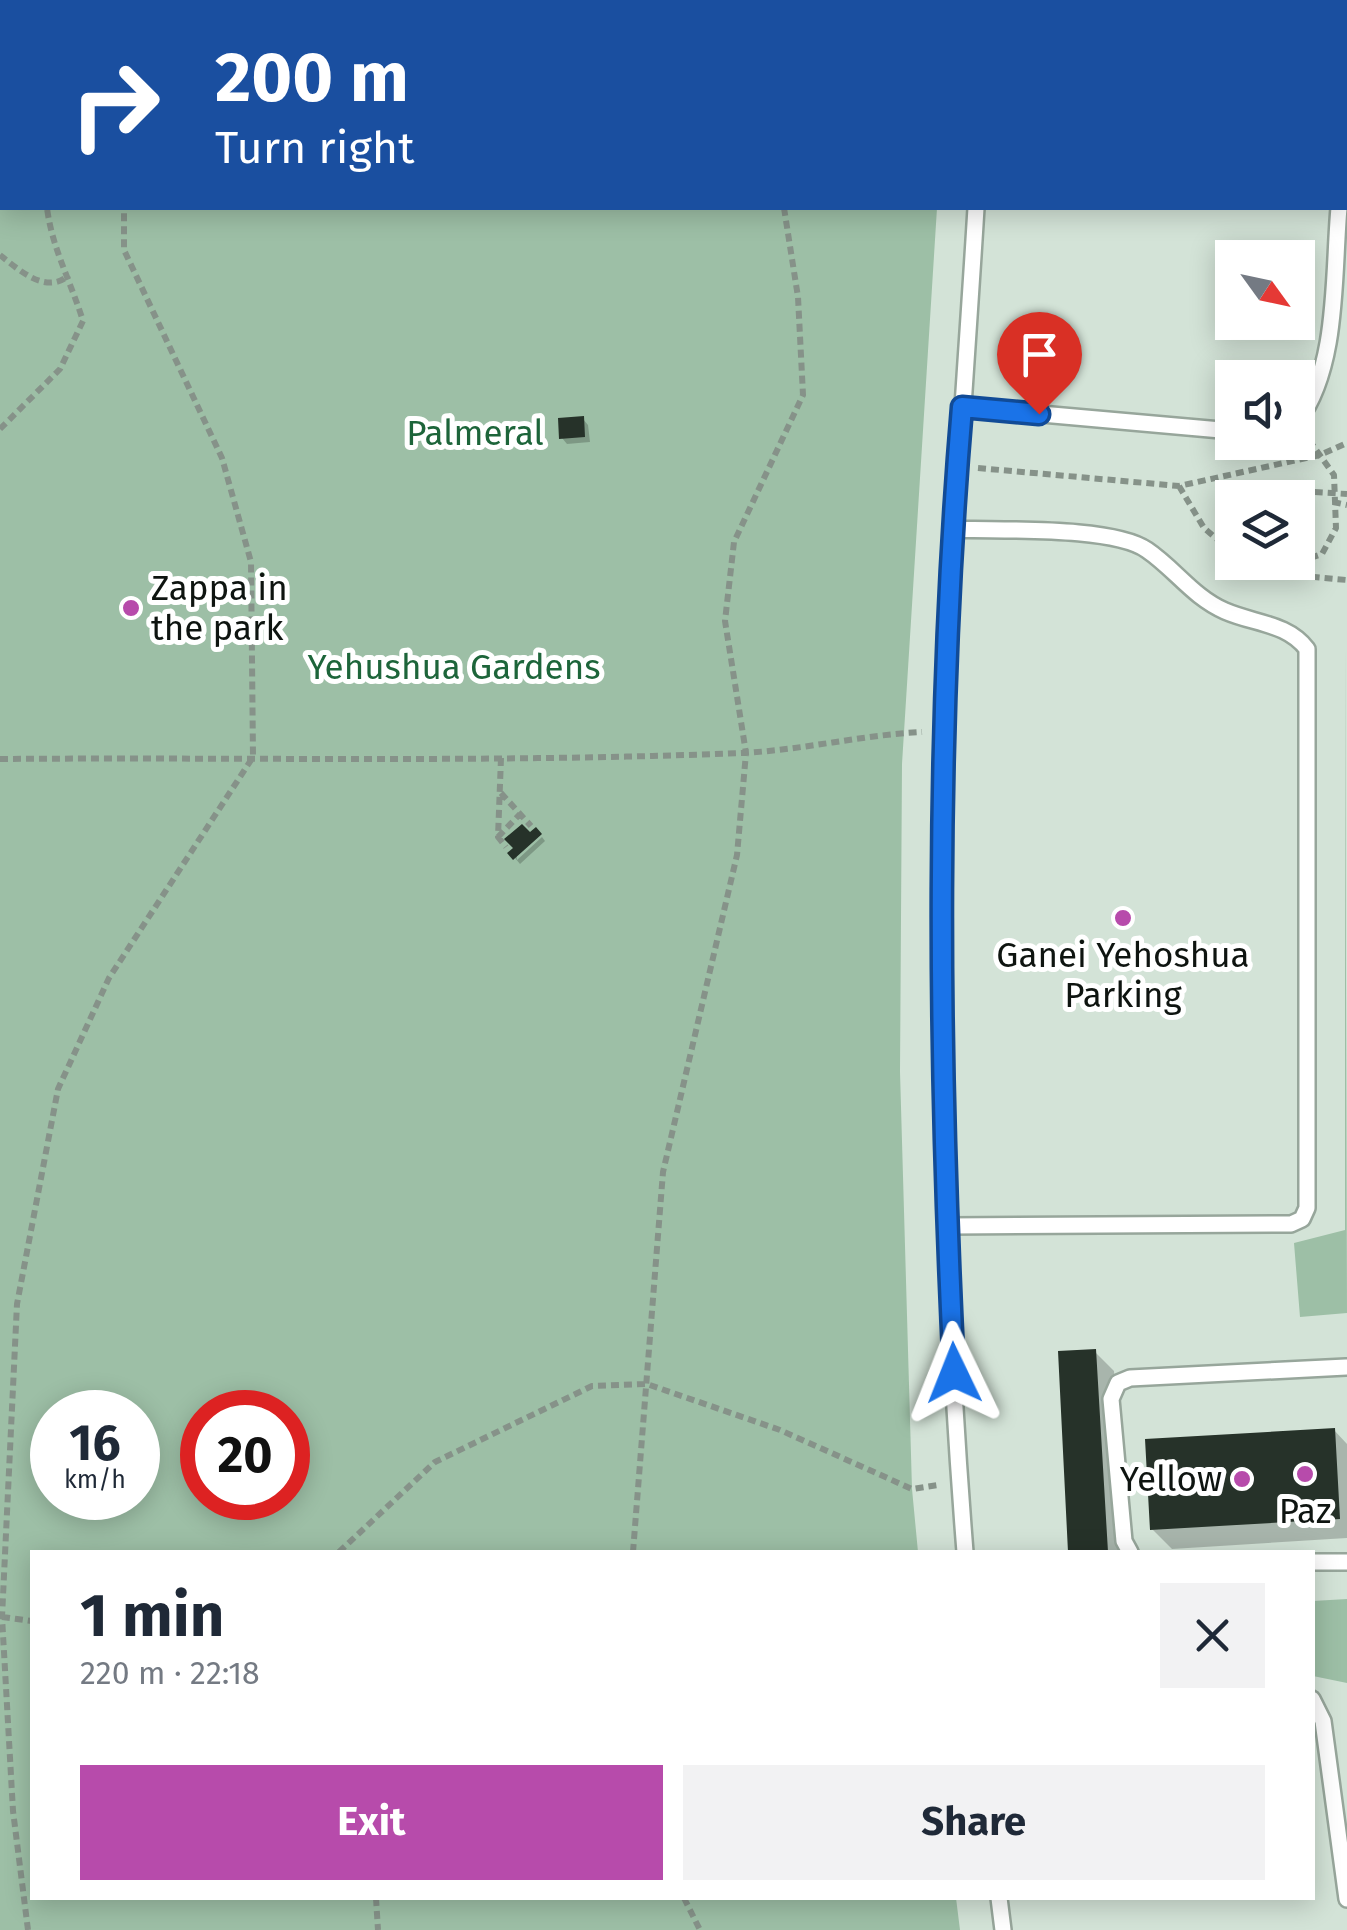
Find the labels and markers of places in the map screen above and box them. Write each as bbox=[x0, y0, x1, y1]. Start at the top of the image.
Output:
pin bbox=[997, 312, 1082, 415]
place label: Zappa in the park bbox=[151, 567, 288, 649]
marker: Zappa in the park bbox=[120, 597, 142, 619]
marker: Ganei Yehoshua Parking bbox=[1112, 907, 1134, 929]
place label: Ganei Yehoshua Parking bbox=[996, 934, 1250, 1016]
place label: Yellow bbox=[1120, 1458, 1222, 1500]
marker: Paz bbox=[1294, 1463, 1316, 1485]
marker: Yellow bbox=[1231, 1468, 1253, 1490]
place label: Paz bbox=[1279, 1490, 1331, 1532]

